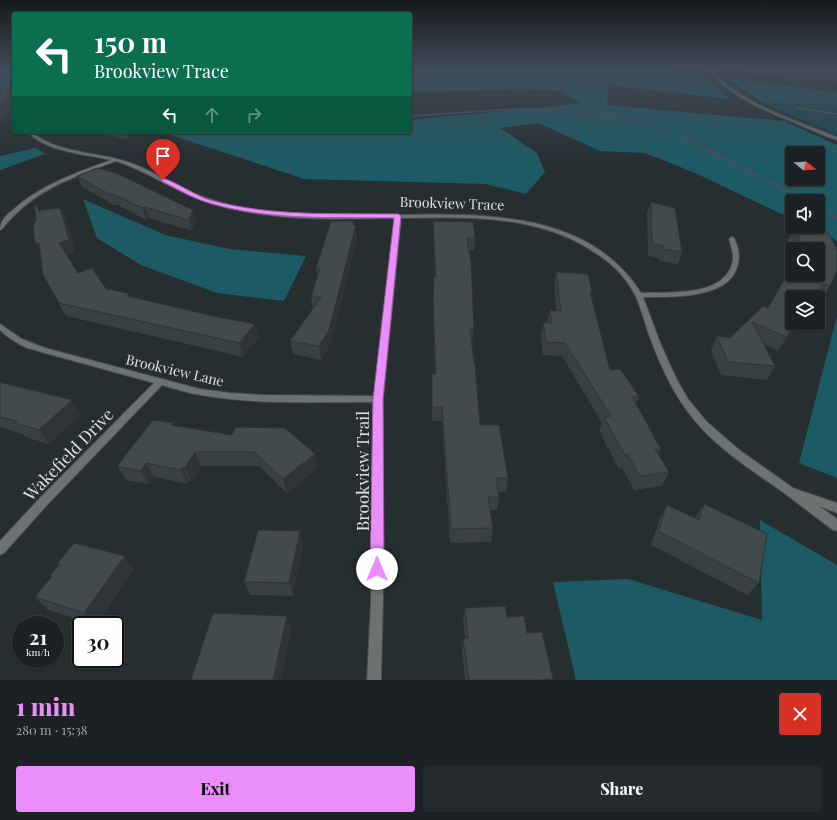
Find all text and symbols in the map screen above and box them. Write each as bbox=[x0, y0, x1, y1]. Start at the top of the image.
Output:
text: 150 m bbox=[94, 23, 167, 60]
icon: left bbox=[28, 28, 80, 80]
text: Brookview Trace bbox=[94, 59, 229, 83]
icon: left bbox=[159, 104, 181, 126]
icon: ahead bbox=[201, 104, 223, 126]
icon: right bbox=[243, 104, 265, 126]
pin bbox=[146, 139, 180, 180]
icon: arrive bbox=[152, 145, 174, 167]
north arrow bbox=[785, 146, 825, 186]
map controls bbox=[785, 146, 825, 330]
street label: Brookview Trace bbox=[399, 192, 505, 214]
button: sound bbox=[785, 194, 825, 234]
button: search bbox=[785, 242, 825, 282]
button: layers bbox=[785, 290, 825, 330]
street label: Brookview Lane bbox=[124, 349, 226, 391]
street label: Wakefield Drive bbox=[18, 403, 118, 506]
street label: Brookview Trail bbox=[351, 411, 373, 531]
position arrow bbox=[356, 548, 398, 590]
speed limit sign: 30 bbox=[72, 616, 124, 668]
text: 21 bbox=[29, 623, 47, 650]
text: km/h bbox=[26, 645, 50, 659]
text: 1 min bbox=[16, 690, 75, 722]
button: close bbox=[779, 693, 821, 735]
text: 280 m · 15:38 bbox=[16, 721, 88, 738]
button: Exit bbox=[16, 766, 415, 812]
button: Share bbox=[423, 766, 821, 812]

